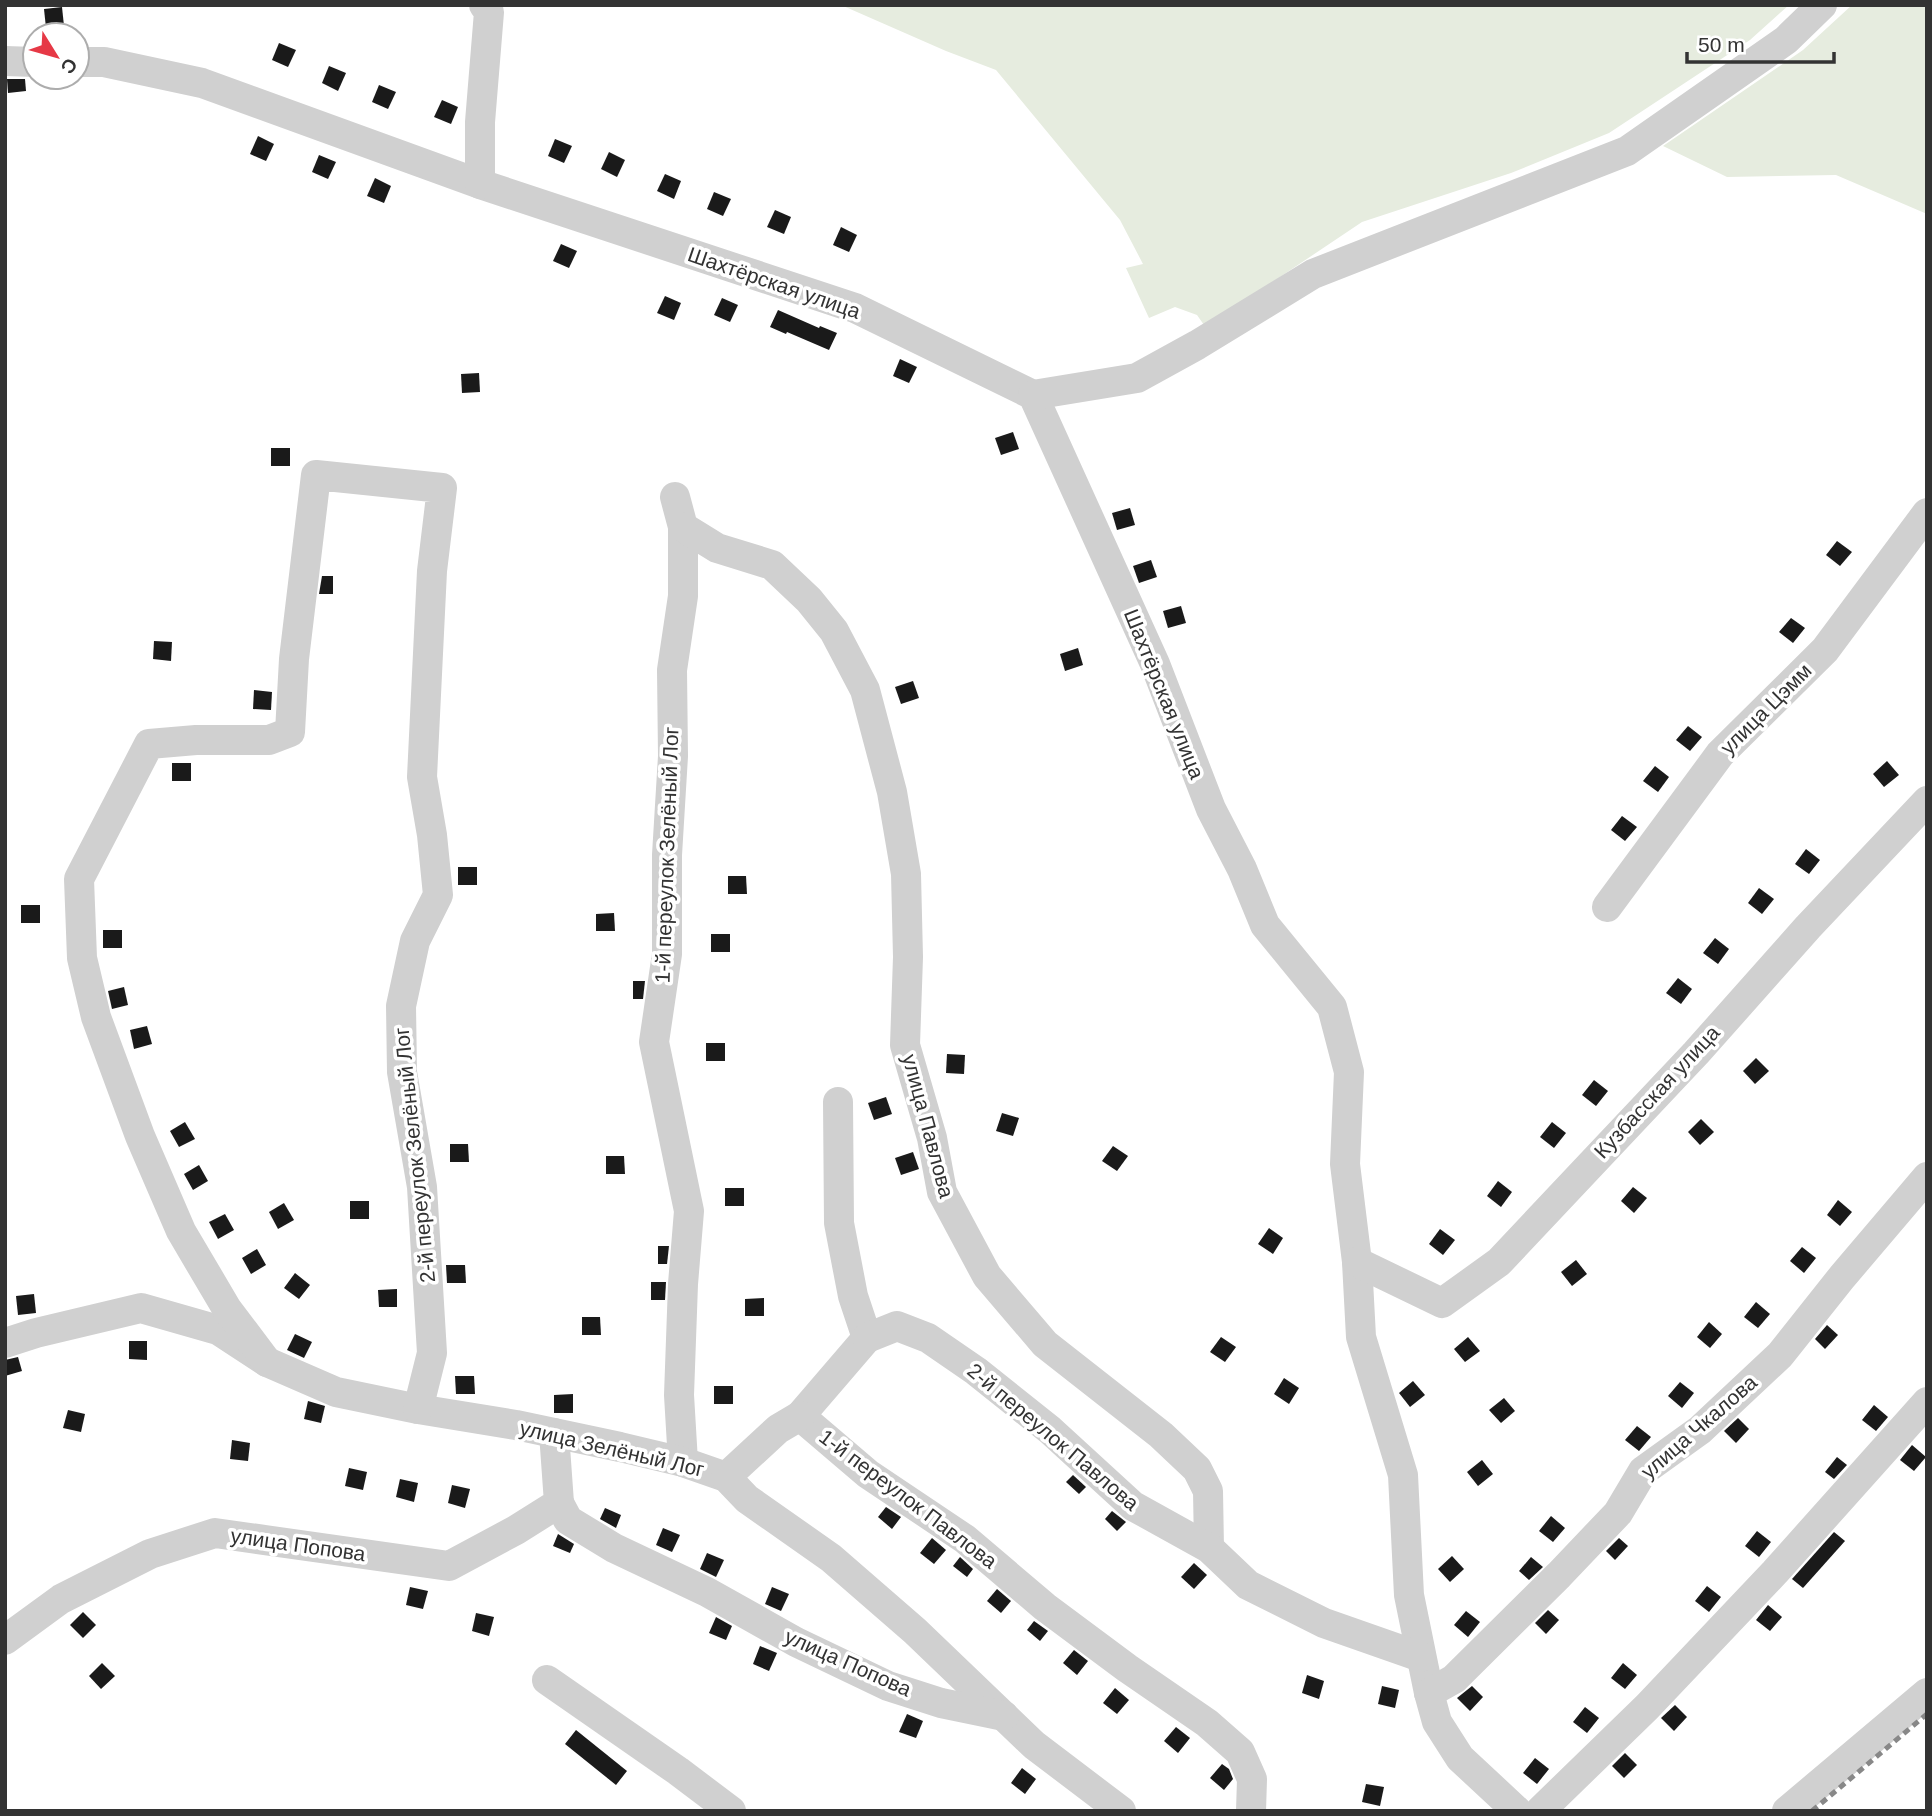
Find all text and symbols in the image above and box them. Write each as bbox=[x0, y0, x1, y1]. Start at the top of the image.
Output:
north arrow bbox=[21, 21, 91, 91]
scale bar bbox=[1687, 21, 1834, 65]
text: 50 m bbox=[1698, 33, 1745, 56]
text: С bbox=[56, 54, 82, 78]
street label: Шахтёрская улица bbox=[685, 242, 864, 323]
street label: Шахтёрская улица bbox=[1120, 606, 1209, 782]
street label: улица Цэмм bbox=[1716, 659, 1816, 759]
street label: 1-й переулок Зелёный Лог bbox=[651, 726, 682, 984]
street label: Кузбасская улица bbox=[1589, 1020, 1724, 1163]
street label: 2-й переулок Зелёный Лог bbox=[390, 1026, 439, 1284]
street label: улица Павлова bbox=[898, 1052, 959, 1201]
street label: 2-й переулок Павлова bbox=[963, 1358, 1144, 1515]
street label: улица Чкалова bbox=[1636, 1370, 1761, 1483]
street label: улица Зелёный Лог bbox=[518, 1416, 707, 1481]
street label: 1-й переулок Павлова bbox=[815, 1424, 1002, 1573]
street label: улица Попова bbox=[229, 1524, 367, 1565]
street label: улица Попова bbox=[781, 1624, 915, 1701]

